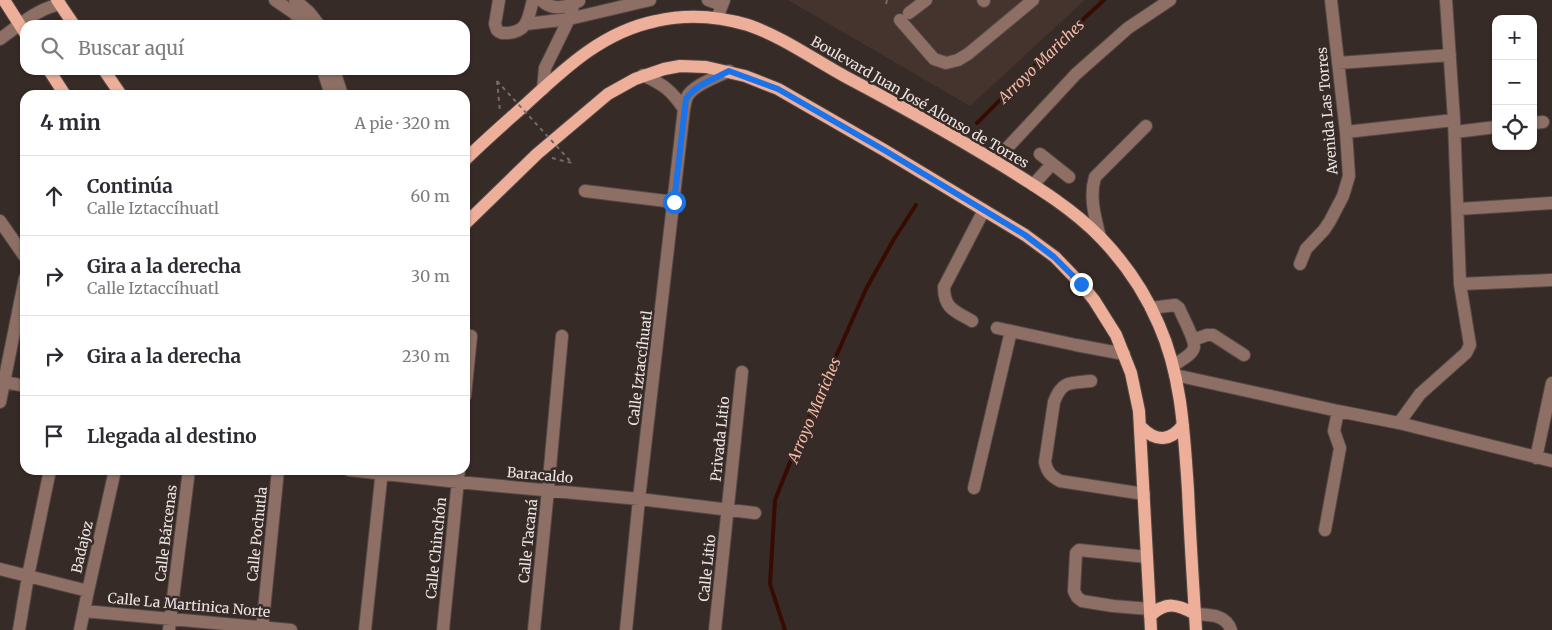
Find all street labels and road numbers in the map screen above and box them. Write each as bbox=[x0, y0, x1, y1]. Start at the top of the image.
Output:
street label: Boulevard Juan José Alonso de Torres bbox=[808, 32, 1032, 172]
street label: Avenida Las Torres bbox=[1312, 46, 1342, 177]
street label: Calle Iztaccíhuatl bbox=[624, 309, 656, 426]
street label: Privada Litio bbox=[707, 396, 733, 482]
street label: Baracaldo bbox=[506, 463, 574, 487]
street label: Calle Bárcenas bbox=[151, 484, 181, 582]
street label: Calle Pochutla bbox=[243, 485, 271, 582]
street label: Calle Chinchón bbox=[422, 496, 450, 600]
street label: Calle Tacaná bbox=[515, 498, 541, 584]
street label: Badajoz bbox=[67, 519, 97, 575]
street label: Calle Litio bbox=[695, 534, 719, 602]
street label: Calle La Martinica Norte bbox=[107, 589, 271, 621]

